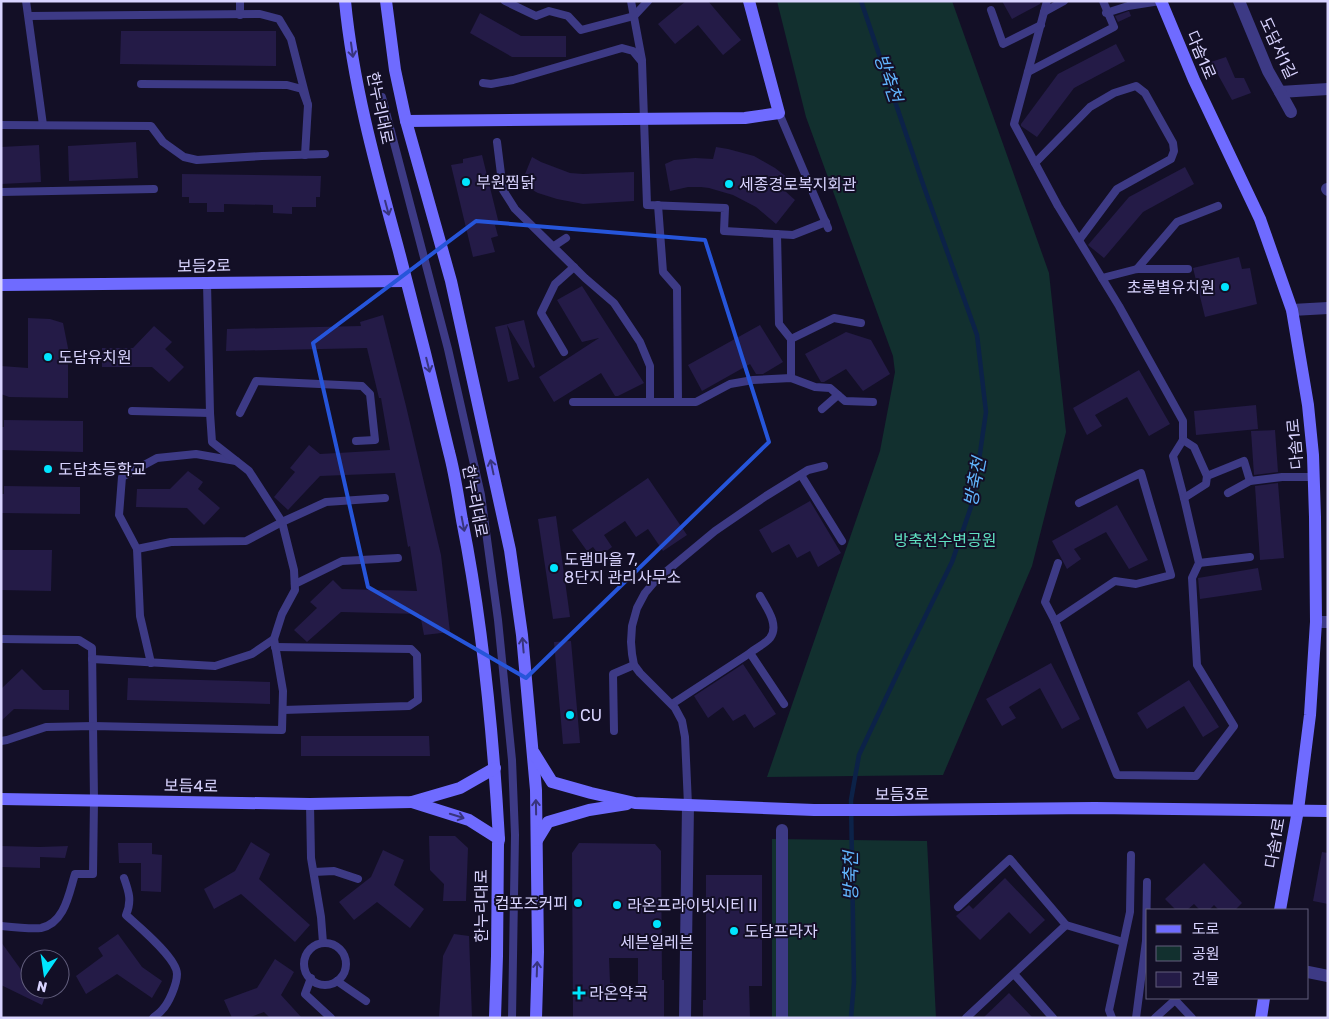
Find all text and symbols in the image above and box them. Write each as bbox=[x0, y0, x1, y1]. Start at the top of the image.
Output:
street label: 도담서1길 bbox=[1255, 14, 1301, 82]
street label: 다솜1로 bbox=[1182, 28, 1220, 82]
one-way arrow bbox=[347, 41, 357, 57]
water label: 방축천 bbox=[870, 51, 907, 107]
street label: 한누리대로 bbox=[363, 70, 397, 146]
place label: 부원찜닭 bbox=[476, 173, 535, 192]
place label: 세종경로복지회관 bbox=[739, 175, 857, 194]
marker: 부원찜닭 bbox=[460, 176, 472, 188]
marker: 세종경로복지회관 bbox=[723, 178, 735, 190]
one-way arrow bbox=[383, 200, 392, 216]
street label: 보듬2로 bbox=[177, 256, 231, 276]
place label: 초롱별유치원 bbox=[1127, 278, 1215, 297]
marker: 초롱별유치원 bbox=[1219, 281, 1231, 293]
place label: 도담유치원 bbox=[58, 348, 132, 367]
marker: 도담유치원 bbox=[42, 351, 54, 363]
one-way arrow bbox=[423, 357, 433, 373]
street label: 다솜1로 bbox=[1283, 417, 1307, 470]
water label: 방축천 bbox=[959, 453, 991, 508]
place label: 도담초등학교 bbox=[58, 460, 146, 479]
one-way arrow bbox=[487, 460, 496, 476]
marker: 도담초등학교 bbox=[42, 463, 54, 475]
street label: 한누리대로 bbox=[459, 463, 491, 539]
one-way arrow bbox=[459, 515, 469, 531]
park label: 방축천수변공원 bbox=[893, 531, 997, 550]
place label: 도램마을 7, 8단지 관리사무소 bbox=[564, 550, 681, 587]
marker: 도램마을 7, 8단지 관리사무소 bbox=[548, 562, 560, 574]
one-way arrow bbox=[518, 637, 528, 653]
place label: CU bbox=[580, 706, 602, 725]
marker: CU bbox=[564, 709, 576, 721]
street label: 보듬4로 bbox=[164, 776, 218, 796]
street label: 보듬3로 bbox=[875, 785, 929, 804]
one-way arrow bbox=[531, 799, 541, 815]
one-way arrow bbox=[449, 812, 465, 822]
street label: 다솜1로 bbox=[1261, 816, 1289, 870]
water label: 방축천 bbox=[840, 849, 862, 901]
street label: 한누리대로 bbox=[472, 869, 491, 943]
place label: 컴포즈커피 bbox=[494, 894, 568, 913]
place label: 라온프라이빗시티Ⅱ bbox=[627, 896, 761, 915]
marker: 컴포즈커피 bbox=[572, 897, 584, 909]
marker: 라온프라이빗시티Ⅱ bbox=[611, 899, 623, 911]
legend bbox=[1146, 909, 1309, 999]
marker: 세븐일레븐 bbox=[651, 918, 663, 930]
text: 도로 bbox=[1192, 920, 1220, 938]
place label: 도담프라자 bbox=[744, 922, 818, 941]
marker: 도담프라자 bbox=[728, 925, 740, 937]
place label: 세븐일레븐 bbox=[620, 933, 694, 952]
text: 공원 bbox=[1192, 945, 1220, 963]
north arrow bbox=[20, 949, 70, 999]
one-way arrow bbox=[532, 961, 542, 978]
text: 건물 bbox=[1192, 970, 1220, 988]
text: N bbox=[35, 977, 49, 996]
place label: 라온약국 bbox=[589, 984, 648, 1003]
marker: 라온약국 bbox=[573, 987, 585, 999]

